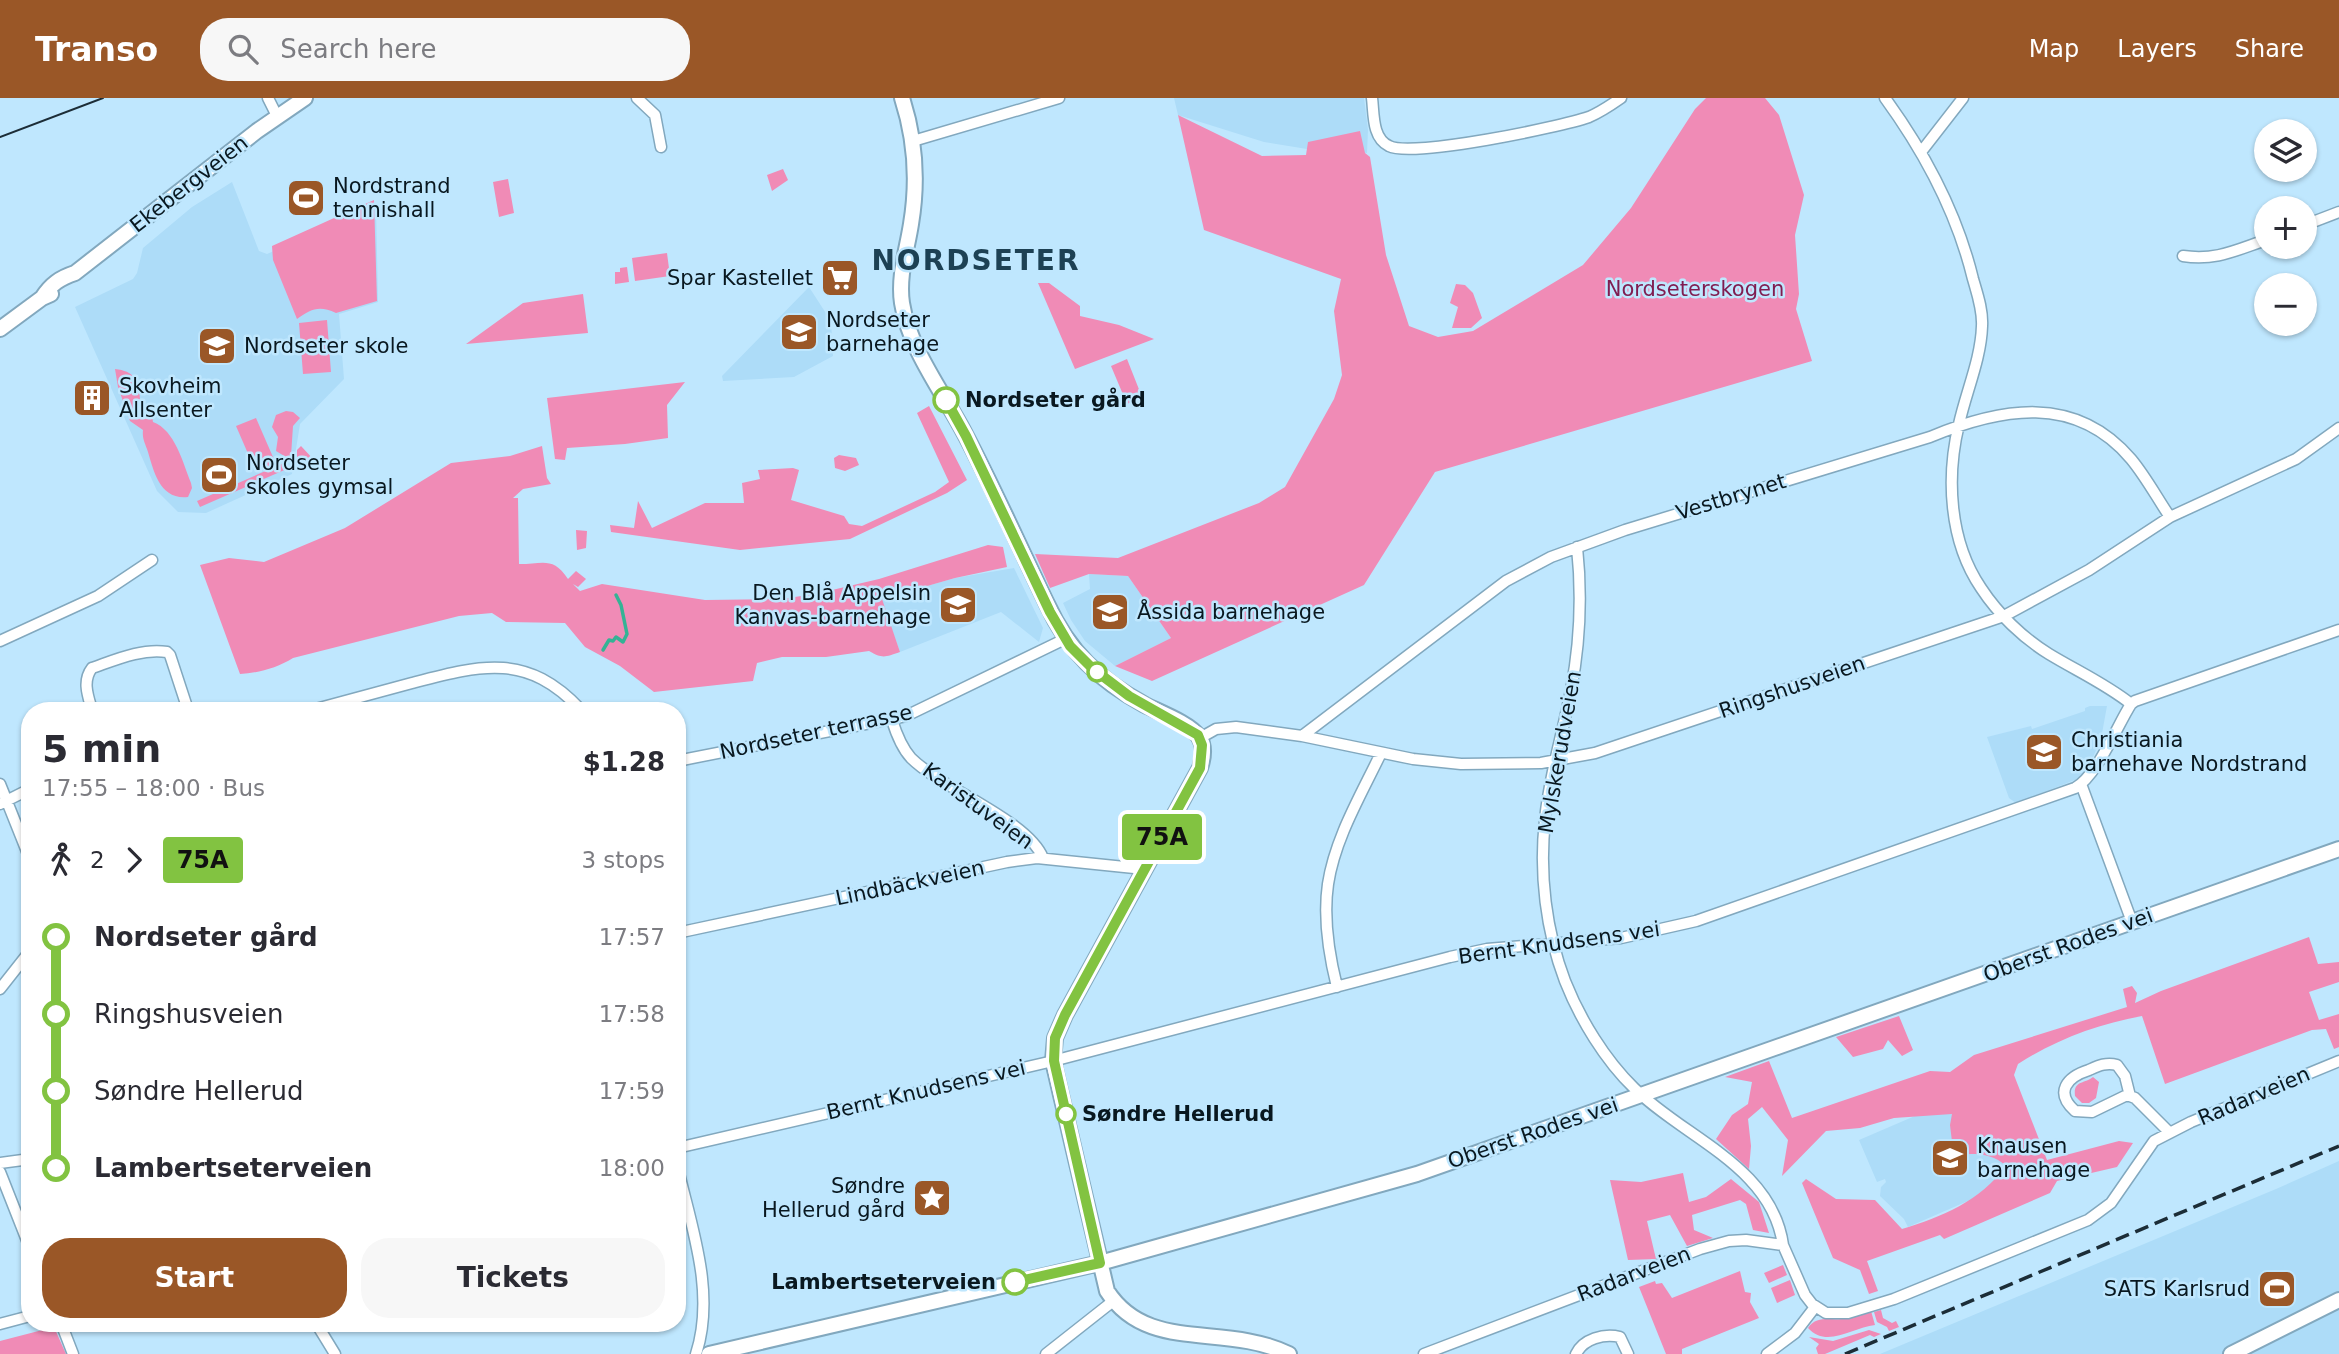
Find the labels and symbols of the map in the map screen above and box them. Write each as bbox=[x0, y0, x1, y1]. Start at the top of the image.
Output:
street label: Ekebergveien bbox=[125, 131, 253, 237]
place label: Nordstrand tennishall bbox=[333, 174, 450, 222]
sports icon: Nordstrand tennishall bbox=[285, 177, 327, 219]
district label: NORDSETER bbox=[871, 244, 1081, 277]
supermarket icon: Spar Kastellet bbox=[819, 257, 861, 299]
place label: Spar Kastellet bbox=[667, 266, 813, 290]
park label: Nordseterskogen bbox=[1606, 277, 1784, 301]
place label: Nordseter barnehage bbox=[826, 308, 939, 356]
school or university icon: Nordseter barnehage bbox=[778, 311, 820, 353]
school or university icon: Nordseter skole bbox=[196, 325, 238, 367]
place label: Nordseter skole bbox=[244, 334, 408, 358]
place label: Skovheim Allsenter bbox=[119, 374, 222, 422]
building icon: Skovheim Allsenter bbox=[71, 377, 113, 419]
marker: Nordseter gård bbox=[933, 387, 959, 413]
place label: Nordseter gård bbox=[965, 387, 1146, 412]
place label: Nordseter skoles gymsal bbox=[246, 451, 393, 499]
sports icon: Nordseter skoles gymsal bbox=[198, 454, 240, 496]
street label: Vestbrynet bbox=[1673, 469, 1789, 525]
place label: Den Blå Appelsin Kanvas-barnehage bbox=[734, 580, 931, 629]
school or university icon: Den Blå Appelsin Kanvas-barnehage bbox=[937, 584, 979, 626]
school or university icon: Åssida barnehage bbox=[1089, 591, 1131, 633]
place label: Åssida barnehage bbox=[1137, 598, 1325, 624]
street label: Ringshusveien bbox=[1716, 651, 1868, 723]
unlabelled marker bbox=[1087, 662, 1107, 682]
street label: Mylskerudveien bbox=[1534, 669, 1586, 835]
street label: Nordseter terrasse bbox=[718, 700, 914, 764]
place label: Christiania barnehave Nordstrand bbox=[2071, 728, 2307, 776]
school or university icon: Christiania barnehave Nordstrand bbox=[2023, 731, 2065, 773]
street label: Karistuveien bbox=[918, 758, 1038, 854]
line badge: 75A bbox=[1122, 814, 1202, 860]
street label: Lindbäckveien bbox=[833, 856, 987, 910]
street label: Oberst Rodes vei bbox=[1980, 903, 2156, 987]
street label: Bernt Knudsens vei bbox=[1457, 917, 1661, 969]
street label: Bernt Knudsens vei bbox=[824, 1055, 1028, 1125]
street label: Radarveien bbox=[2194, 1062, 2314, 1130]
street label: Oberst Rodes vei bbox=[1445, 1093, 1621, 1173]
place label: Søndre Hellerud bbox=[1082, 1102, 1274, 1126]
marker: Søndre Hellerud bbox=[1056, 1104, 1076, 1124]
place label: Knausen barnehage bbox=[1977, 1134, 2090, 1182]
school or university icon: Knausen barnehage bbox=[1929, 1137, 1971, 1179]
place label: Søndre Hellerud gård bbox=[762, 1174, 905, 1222]
place icon: Søndre Hellerud gård bbox=[911, 1177, 953, 1219]
street label: Radarveien bbox=[1574, 1241, 1694, 1307]
sports icon: SATS Karlsrud bbox=[2256, 1268, 2298, 1310]
marker: Lambertseterveien bbox=[1002, 1269, 1028, 1295]
place label: Lambertseterveien bbox=[771, 1270, 996, 1294]
place label: SATS Karlsrud bbox=[2104, 1277, 2250, 1301]

